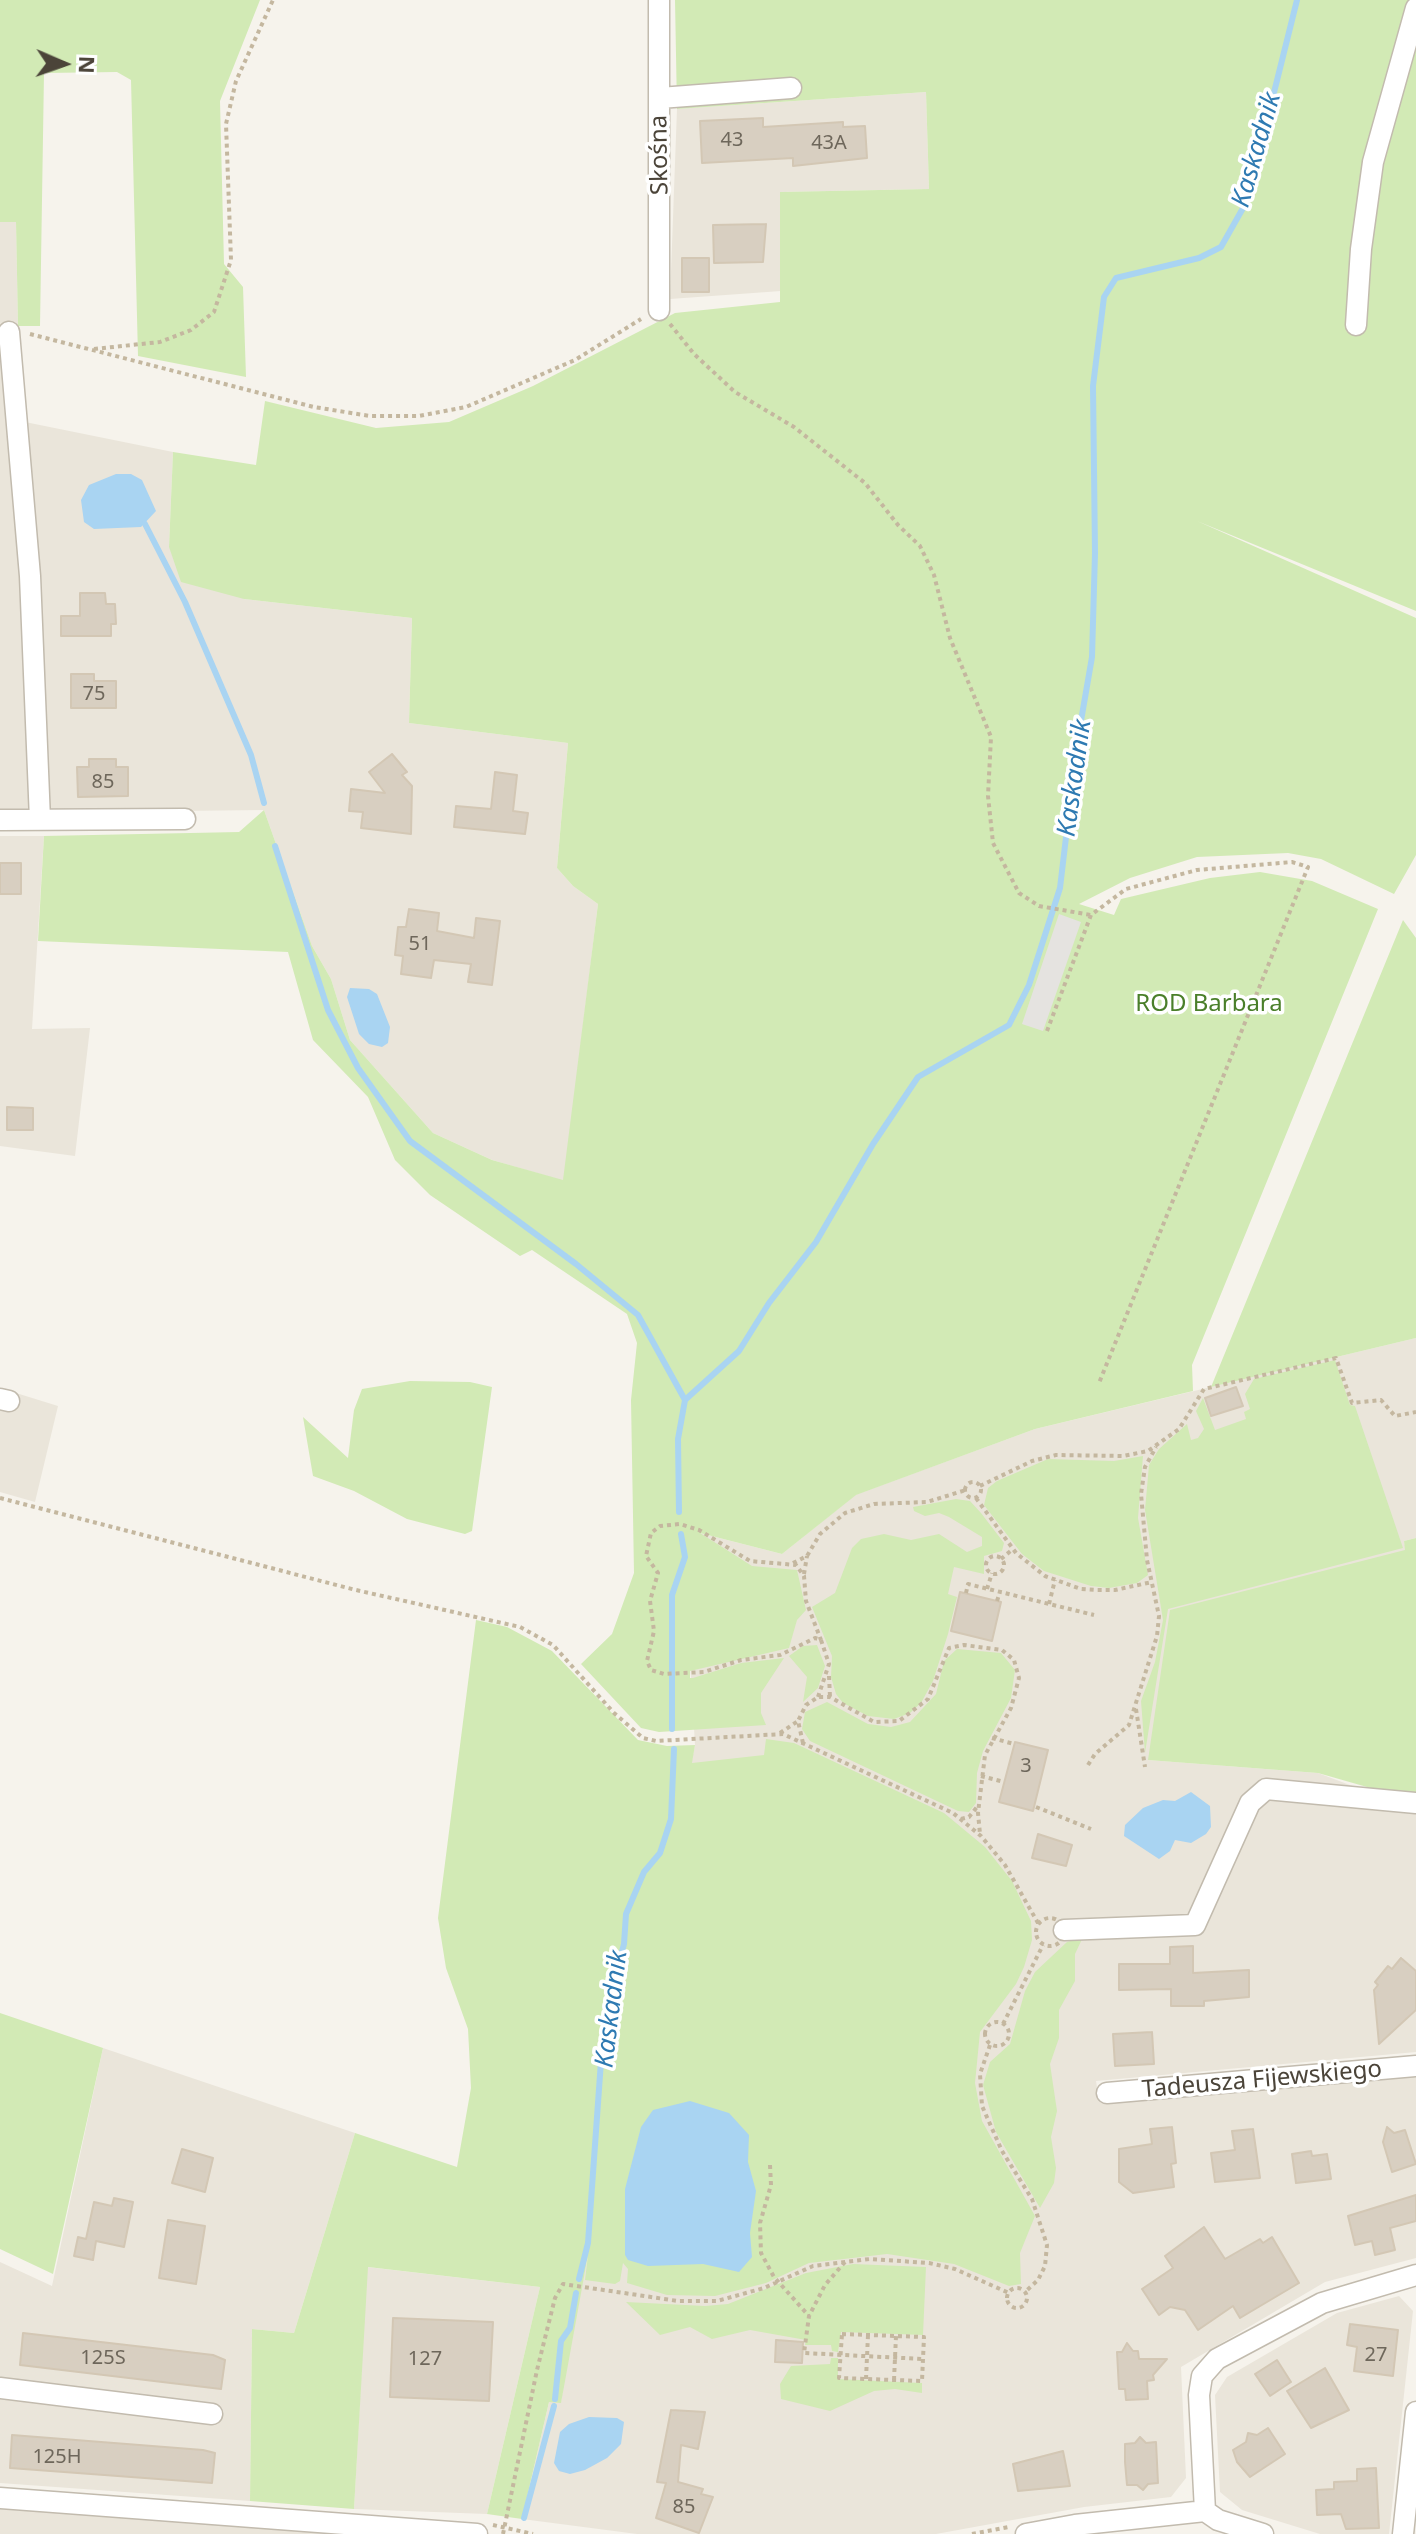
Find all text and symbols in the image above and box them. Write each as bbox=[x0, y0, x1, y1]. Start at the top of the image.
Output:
north arrow bbox=[24, 24, 104, 104]
text: N bbox=[73, 55, 103, 74]
water label: Kaskadnik bbox=[1226, 89, 1288, 211]
street label: Skośna bbox=[645, 115, 675, 195]
house number: 43 bbox=[721, 128, 743, 152]
house number: 43A bbox=[811, 131, 847, 155]
house number: 75 bbox=[83, 682, 105, 706]
water label: Kaskadnik bbox=[1051, 717, 1099, 839]
house number: 85 bbox=[92, 770, 114, 794]
house number: 51 bbox=[409, 932, 431, 956]
park label: ROD Barbara bbox=[1135, 990, 1283, 1018]
house number: 3 bbox=[1020, 1754, 1032, 1778]
water label: Kaskadnik bbox=[589, 1949, 635, 2069]
street label: Tadeusza Fijewskiego bbox=[1141, 2055, 1383, 2105]
house number: 27 bbox=[1365, 2343, 1387, 2367]
house number: 125S bbox=[80, 2346, 126, 2370]
house number: 127 bbox=[408, 2347, 442, 2371]
house number: 125H bbox=[32, 2445, 82, 2469]
house number: 85 bbox=[673, 2495, 695, 2519]

